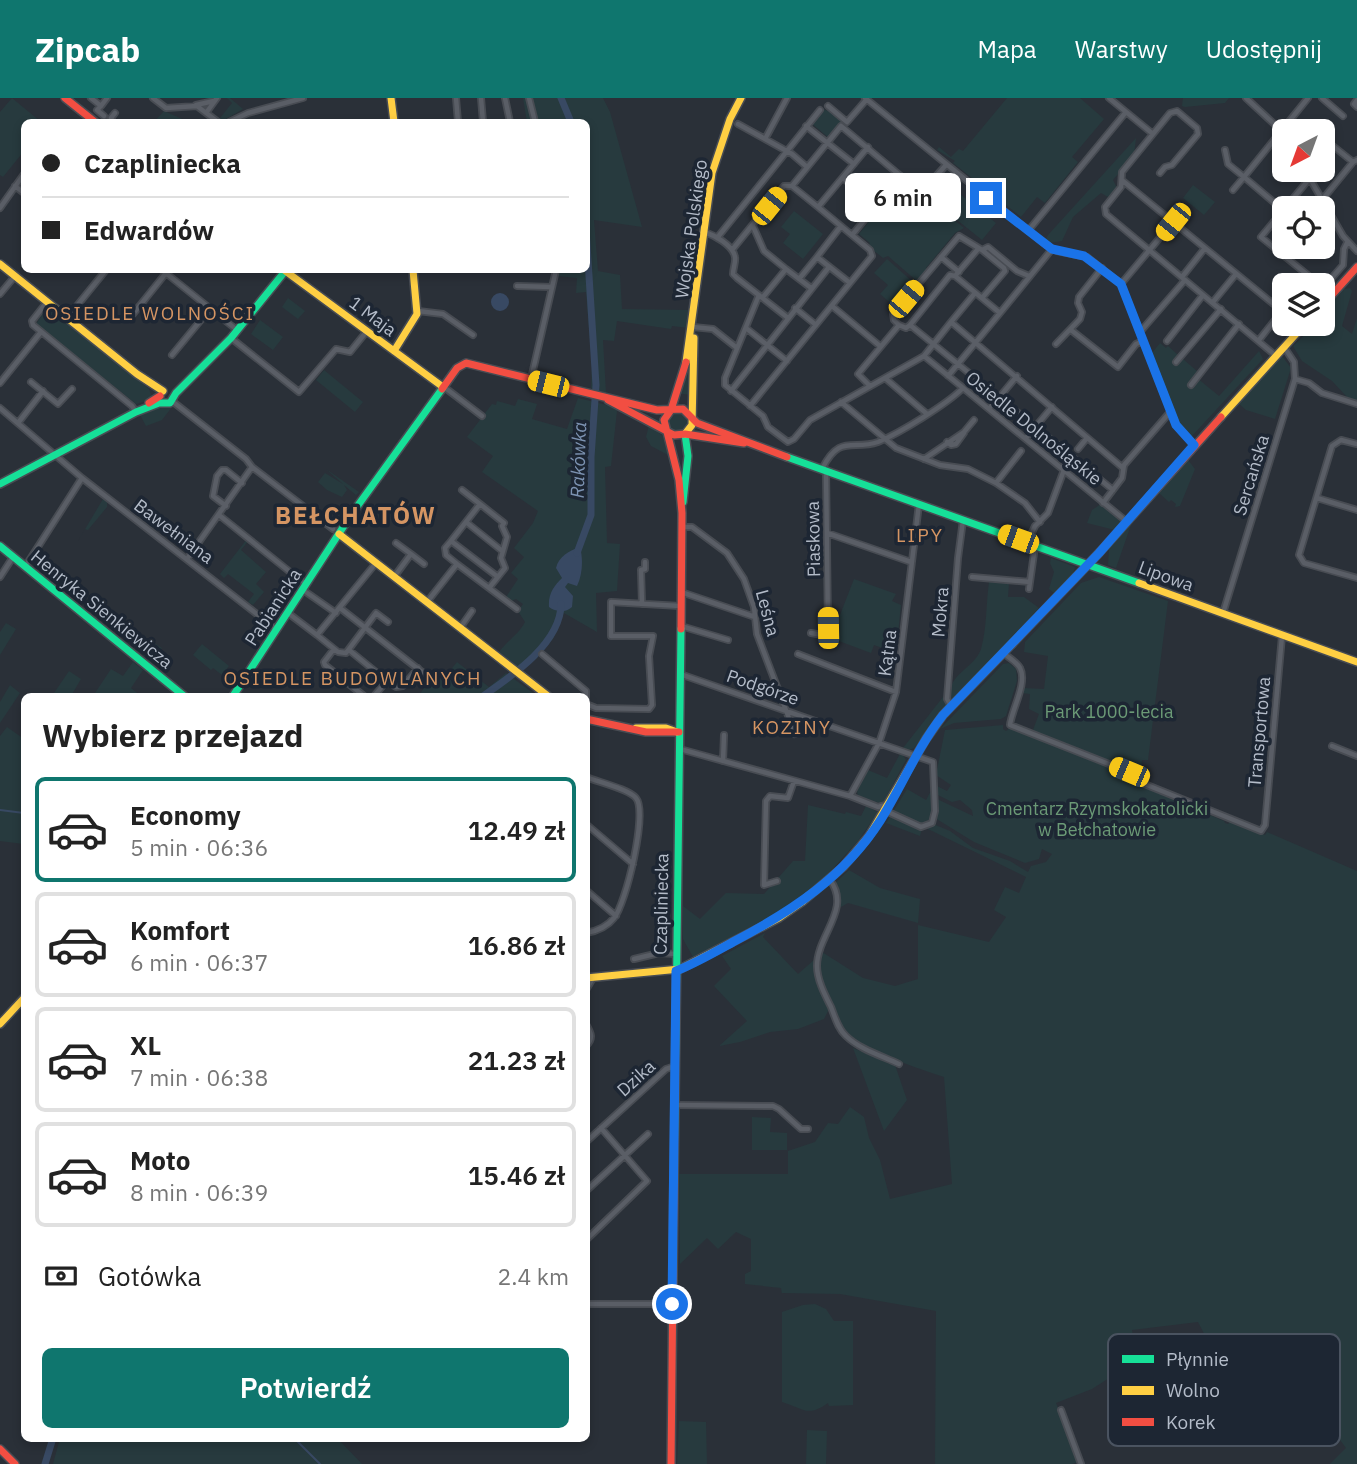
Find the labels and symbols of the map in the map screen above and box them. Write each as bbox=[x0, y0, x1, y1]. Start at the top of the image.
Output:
north arrow bbox=[1272, 119, 1335, 182]
street label: Wojska Polskiego bbox=[670, 158, 712, 300]
callout: 6 min bbox=[846, 174, 962, 222]
route end bbox=[970, 182, 1002, 214]
car bbox=[748, 183, 791, 229]
car bbox=[1152, 199, 1195, 245]
car bbox=[885, 276, 928, 322]
street label: 1 Maja bbox=[345, 291, 402, 341]
district label: OSIEDLE WOLNOŚCI bbox=[45, 301, 255, 325]
street label: Osiedle Dolnośląskie bbox=[961, 366, 1107, 490]
car bbox=[526, 369, 571, 399]
water label: Rakówka bbox=[565, 421, 591, 499]
street label: Sercańska bbox=[1228, 431, 1274, 518]
street label: Bawełniana bbox=[129, 493, 219, 569]
district label: BEŁCHATÓW bbox=[275, 499, 437, 531]
street label: Piaskowa bbox=[801, 500, 825, 577]
car bbox=[995, 522, 1042, 556]
district label: LIPY bbox=[896, 523, 944, 547]
street label: Henryka Sienkiewicza bbox=[26, 545, 178, 674]
street label: Lipowa bbox=[1135, 555, 1197, 597]
street label: Pabianicka bbox=[239, 564, 307, 650]
street label: Mokra bbox=[926, 586, 954, 638]
street label: Leśna bbox=[751, 587, 785, 639]
car bbox=[818, 607, 839, 649]
street label: Kątna bbox=[873, 628, 901, 678]
street label: Podgórze bbox=[724, 664, 802, 710]
district label: OSIEDLE BUDOWLANYCH bbox=[224, 666, 482, 690]
street label: Transportowa bbox=[1243, 675, 1275, 788]
park label: Park 1000-lecia bbox=[1044, 700, 1174, 723]
district label: KOZINY bbox=[752, 715, 832, 739]
car bbox=[1106, 754, 1153, 790]
park label: Cmentarz Rzymskokatolicki w Bełchatowie bbox=[986, 797, 1208, 841]
street label: Czapliniecka bbox=[649, 853, 673, 955]
street label: Dzika bbox=[612, 1054, 660, 1101]
route start bbox=[656, 1288, 688, 1320]
legend bbox=[1108, 1334, 1340, 1446]
text: Płynnie bbox=[1166, 1347, 1229, 1371]
text: Wolno bbox=[1166, 1378, 1220, 1402]
text: Korek bbox=[1166, 1410, 1216, 1434]

